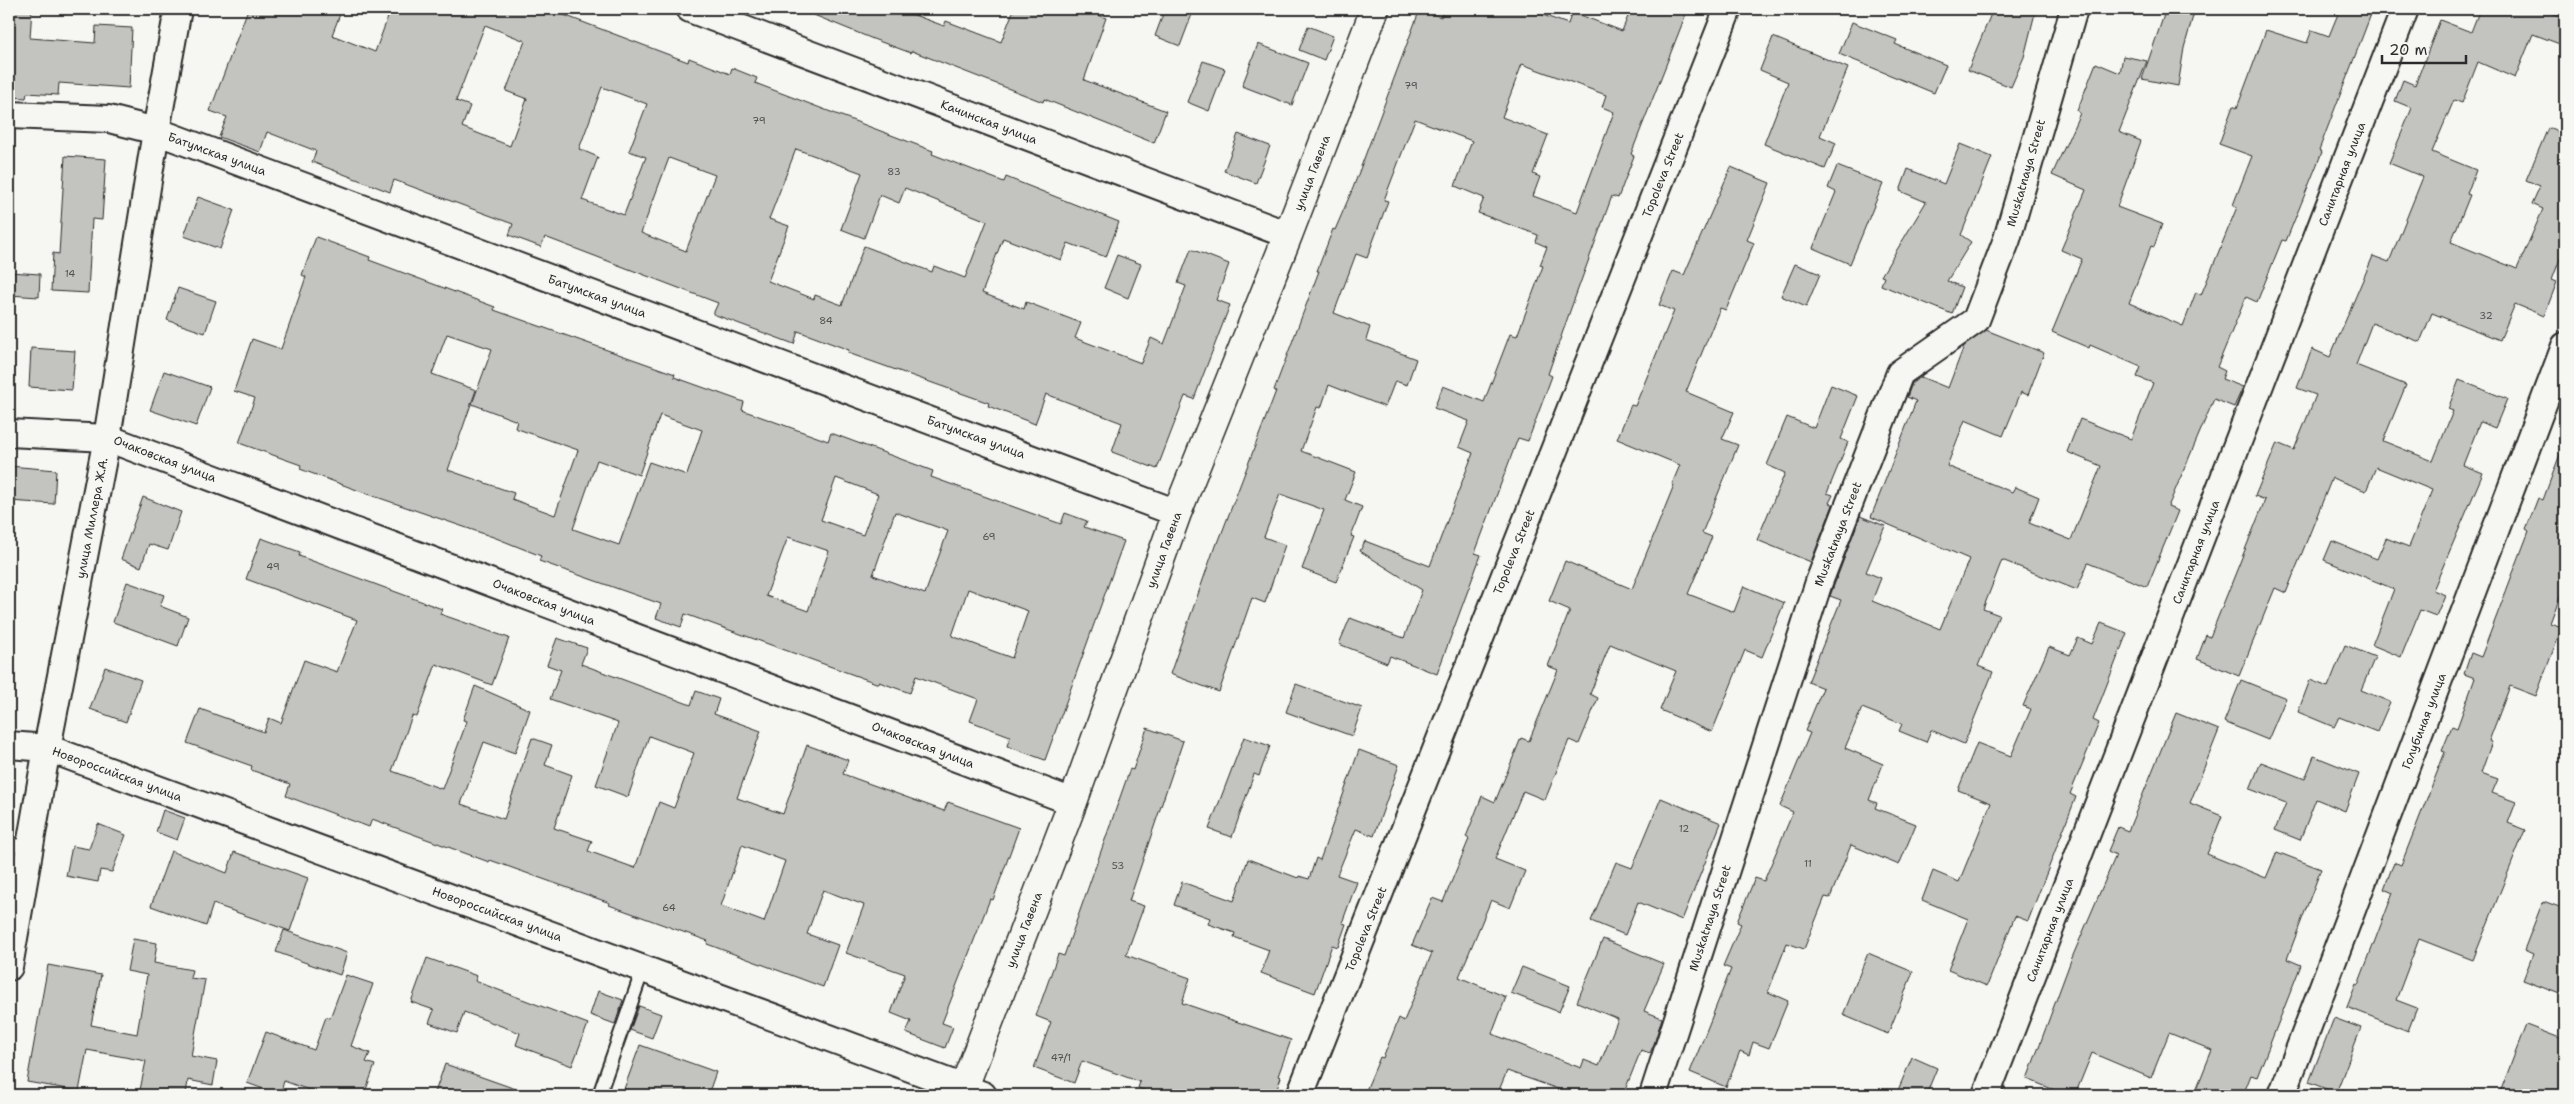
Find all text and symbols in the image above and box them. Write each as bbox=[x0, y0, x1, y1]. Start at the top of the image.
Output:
scale bar bbox=[2382, 32, 2465, 64]
text: 20 m bbox=[2389, 40, 2428, 60]
house number: 79 bbox=[1404, 79, 1418, 92]
street label: Качинская улица bbox=[938, 96, 1040, 148]
house number: 79 bbox=[752, 114, 766, 127]
street label: Muskatnaya Street bbox=[2003, 117, 2049, 229]
street label: Санитарная улица bbox=[2315, 119, 2369, 228]
street label: Батумская улица bbox=[166, 129, 269, 179]
street label: Topoleva Street bbox=[1639, 130, 1687, 220]
street label: улица Гавена bbox=[1290, 132, 1334, 213]
house number: 83 bbox=[887, 165, 901, 178]
house number: 14 bbox=[65, 267, 75, 280]
street label: Батумская улица bbox=[546, 271, 649, 321]
house number: 32 bbox=[2479, 309, 2493, 322]
house number: 84 bbox=[819, 314, 833, 327]
street label: Батумская улица bbox=[925, 412, 1028, 462]
street label: Очаковская улица bbox=[111, 432, 219, 486]
street label: улица Миллера Ж.А. bbox=[72, 456, 112, 580]
street label: Muskatnaya Street bbox=[1811, 479, 1865, 589]
street label: Санитарная улица bbox=[2169, 497, 2223, 606]
street label: Topoleva Street bbox=[1490, 507, 1538, 597]
street label: улица Гавена bbox=[1143, 509, 1185, 590]
house number: 69 bbox=[982, 530, 996, 543]
house number: 49 bbox=[266, 560, 280, 573]
street label: Очаковская улица bbox=[490, 575, 598, 629]
street label: Голубиная улица bbox=[2398, 670, 2450, 771]
street label: Очаковская улица bbox=[869, 718, 977, 772]
street label: Новороссийская улица bbox=[50, 743, 185, 805]
house number: 12 bbox=[1679, 822, 1689, 835]
house number: 11 bbox=[1804, 857, 1812, 870]
house number: 53 bbox=[1112, 859, 1124, 872]
street label: Muskatnaya Street bbox=[1685, 863, 1735, 973]
street label: Санитарная улица bbox=[2023, 875, 2077, 984]
street label: Новороссийская улица bbox=[430, 883, 565, 945]
street label: Topoleva Street bbox=[1342, 884, 1390, 974]
street label: улица Гавена bbox=[1002, 889, 1046, 970]
house number: 64 bbox=[662, 901, 676, 914]
house number: 47/1 bbox=[1051, 1051, 1071, 1064]

